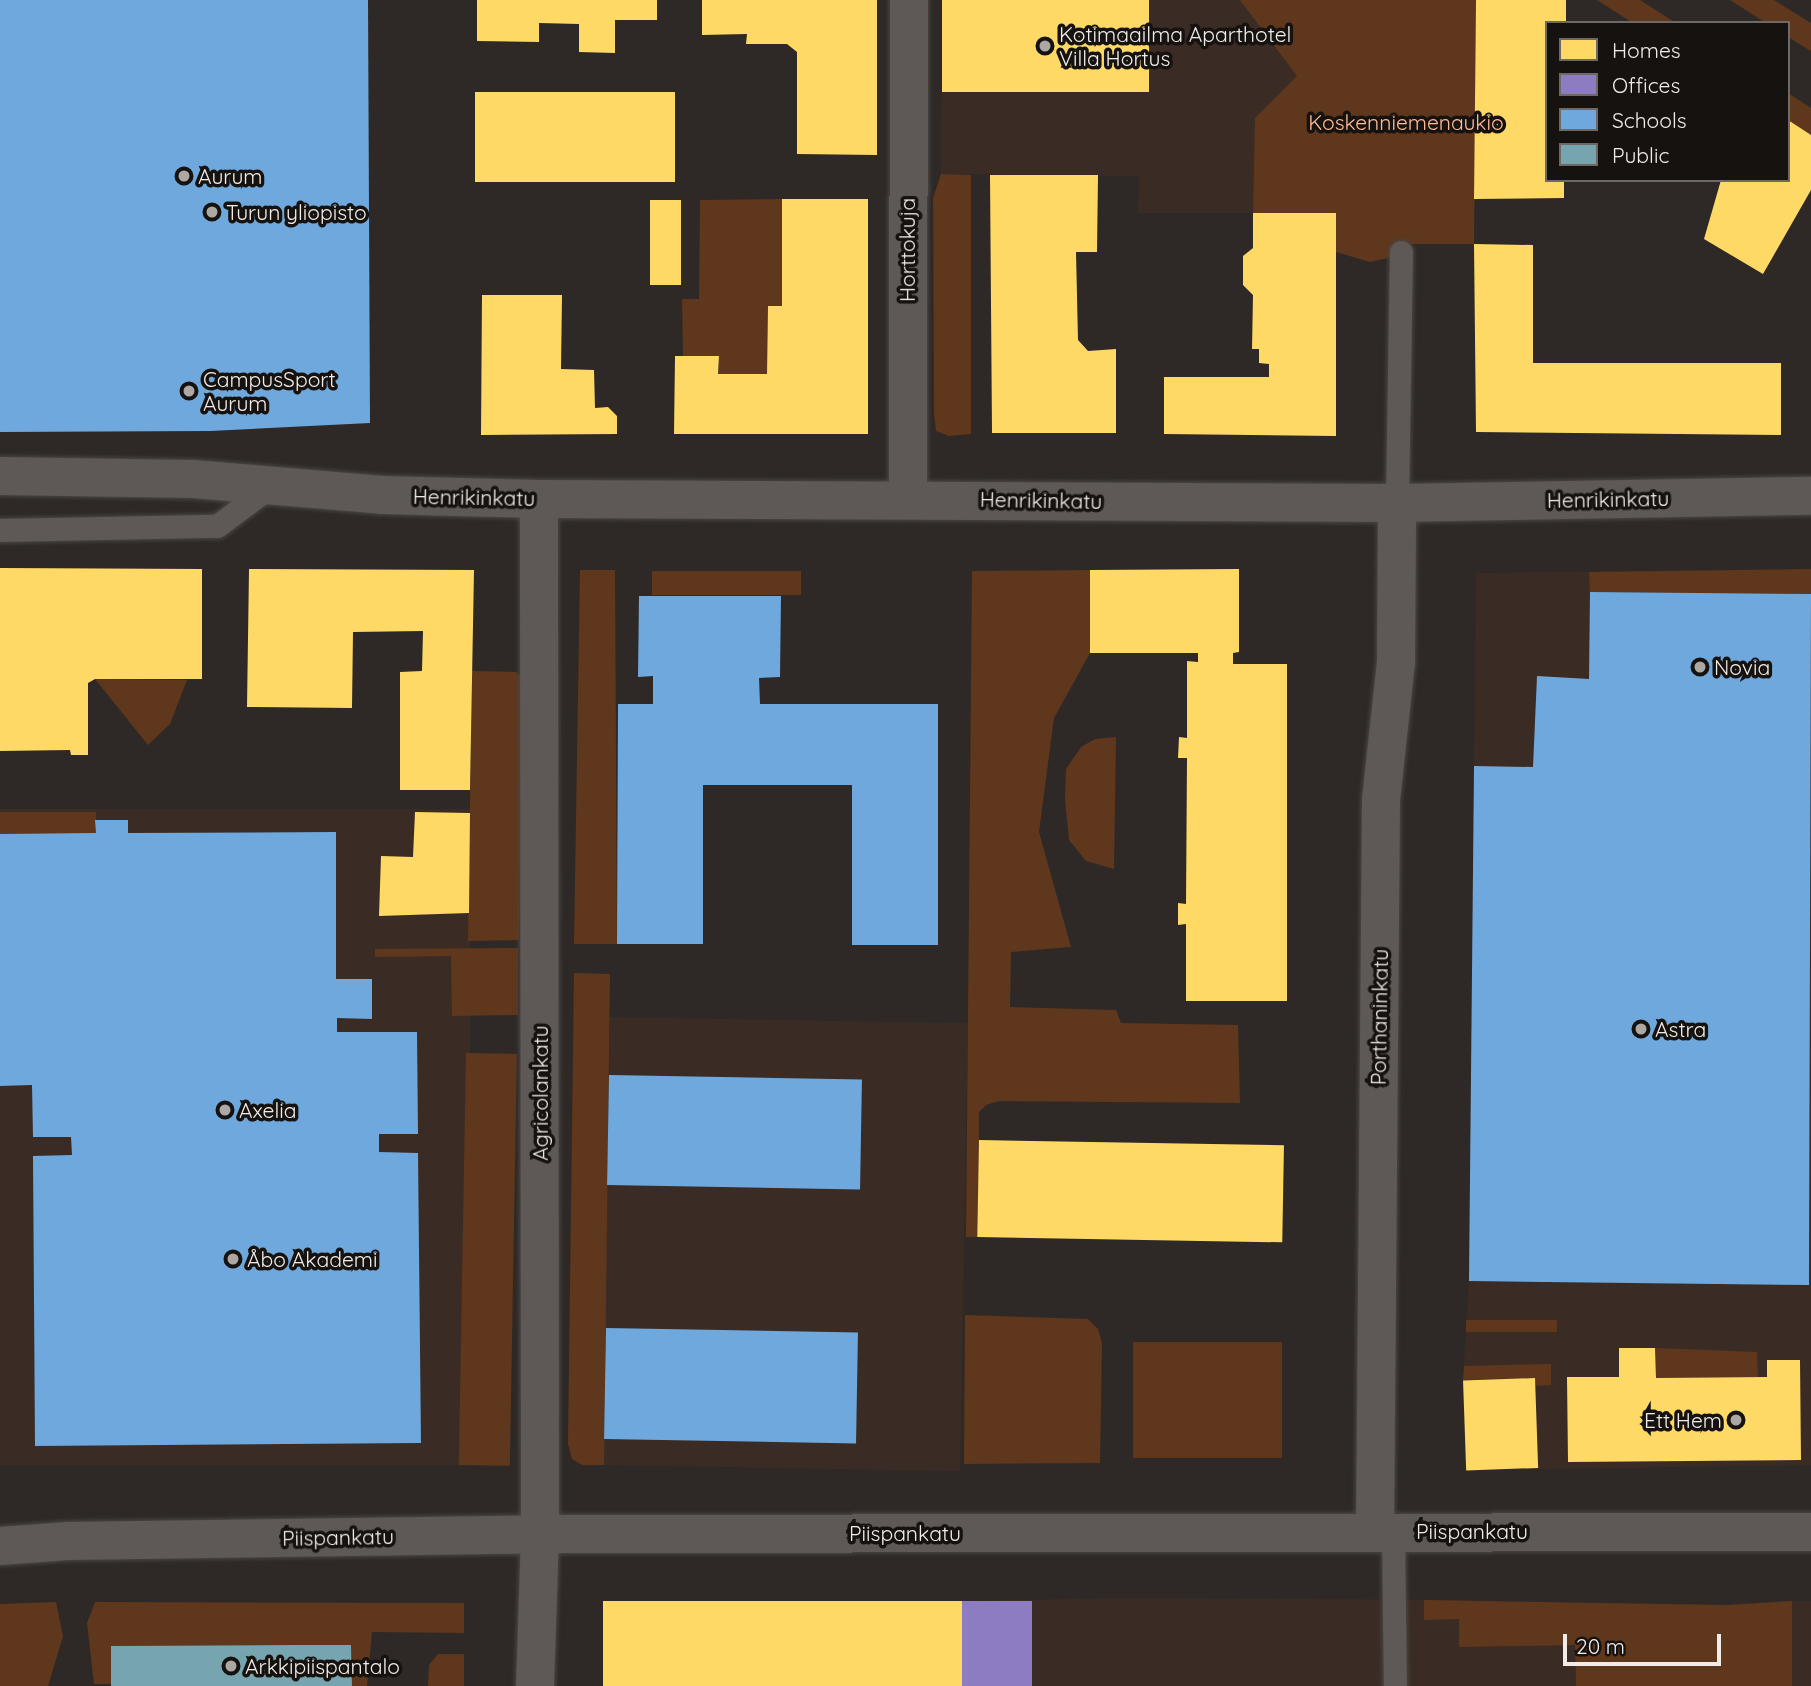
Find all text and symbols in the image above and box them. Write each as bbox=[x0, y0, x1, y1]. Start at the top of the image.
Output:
place label: Kotimaailma Aparthotel Villa Hortus bbox=[1059, 21, 1291, 71]
legend bbox=[1545, 21, 1790, 182]
text: Homes bbox=[1612, 37, 1681, 63]
marker: Kotimaailma Aparthotel Villa Hortus bbox=[1037, 38, 1053, 54]
text: Offices bbox=[1612, 72, 1680, 98]
text: Schools bbox=[1612, 107, 1687, 133]
park label: Koskenniemenaukio bbox=[1308, 109, 1504, 135]
text: Public bbox=[1612, 142, 1669, 168]
place label: Aurum bbox=[198, 163, 263, 189]
marker: Aurum bbox=[176, 168, 192, 184]
street label: Horttokuja bbox=[894, 198, 920, 302]
place label: Turun yliopisto bbox=[226, 199, 367, 225]
marker: Turun yliopisto bbox=[204, 204, 220, 220]
place label: CampusSport Aurum bbox=[203, 366, 336, 416]
marker: CampusSport Aurum bbox=[181, 383, 197, 399]
street label: Henrikinkatu bbox=[413, 483, 535, 511]
street label: Henrikinkatu bbox=[1547, 485, 1669, 513]
street label: Henrikinkatu bbox=[980, 486, 1102, 514]
place label: Novia bbox=[1714, 654, 1770, 680]
marker: Novia bbox=[1692, 659, 1708, 675]
street label: Porthaninkatu bbox=[1365, 949, 1393, 1085]
place label: Astra bbox=[1655, 1016, 1706, 1042]
marker: Astra bbox=[1633, 1021, 1649, 1037]
street label: Agricolankatu bbox=[527, 1025, 553, 1161]
place label: Axelia bbox=[239, 1097, 296, 1123]
marker: Axelia bbox=[217, 1102, 233, 1118]
place label: Åbo Akademi bbox=[247, 1246, 377, 1272]
marker: Åbo Akademi bbox=[225, 1251, 241, 1267]
place label: Ett Hem bbox=[1644, 1407, 1722, 1433]
marker: Ett Hem bbox=[1728, 1412, 1744, 1428]
street label: Piispankatu bbox=[1416, 1518, 1528, 1544]
street label: Piispankatu bbox=[849, 1520, 961, 1546]
street label: Piispankatu bbox=[282, 1523, 394, 1551]
scale bar bbox=[1566, 1620, 1724, 1664]
text: 20 m bbox=[1576, 1633, 1625, 1659]
place label: Arkkipiispantalo bbox=[245, 1653, 400, 1679]
marker: Arkkipiispantalo bbox=[223, 1658, 239, 1674]

